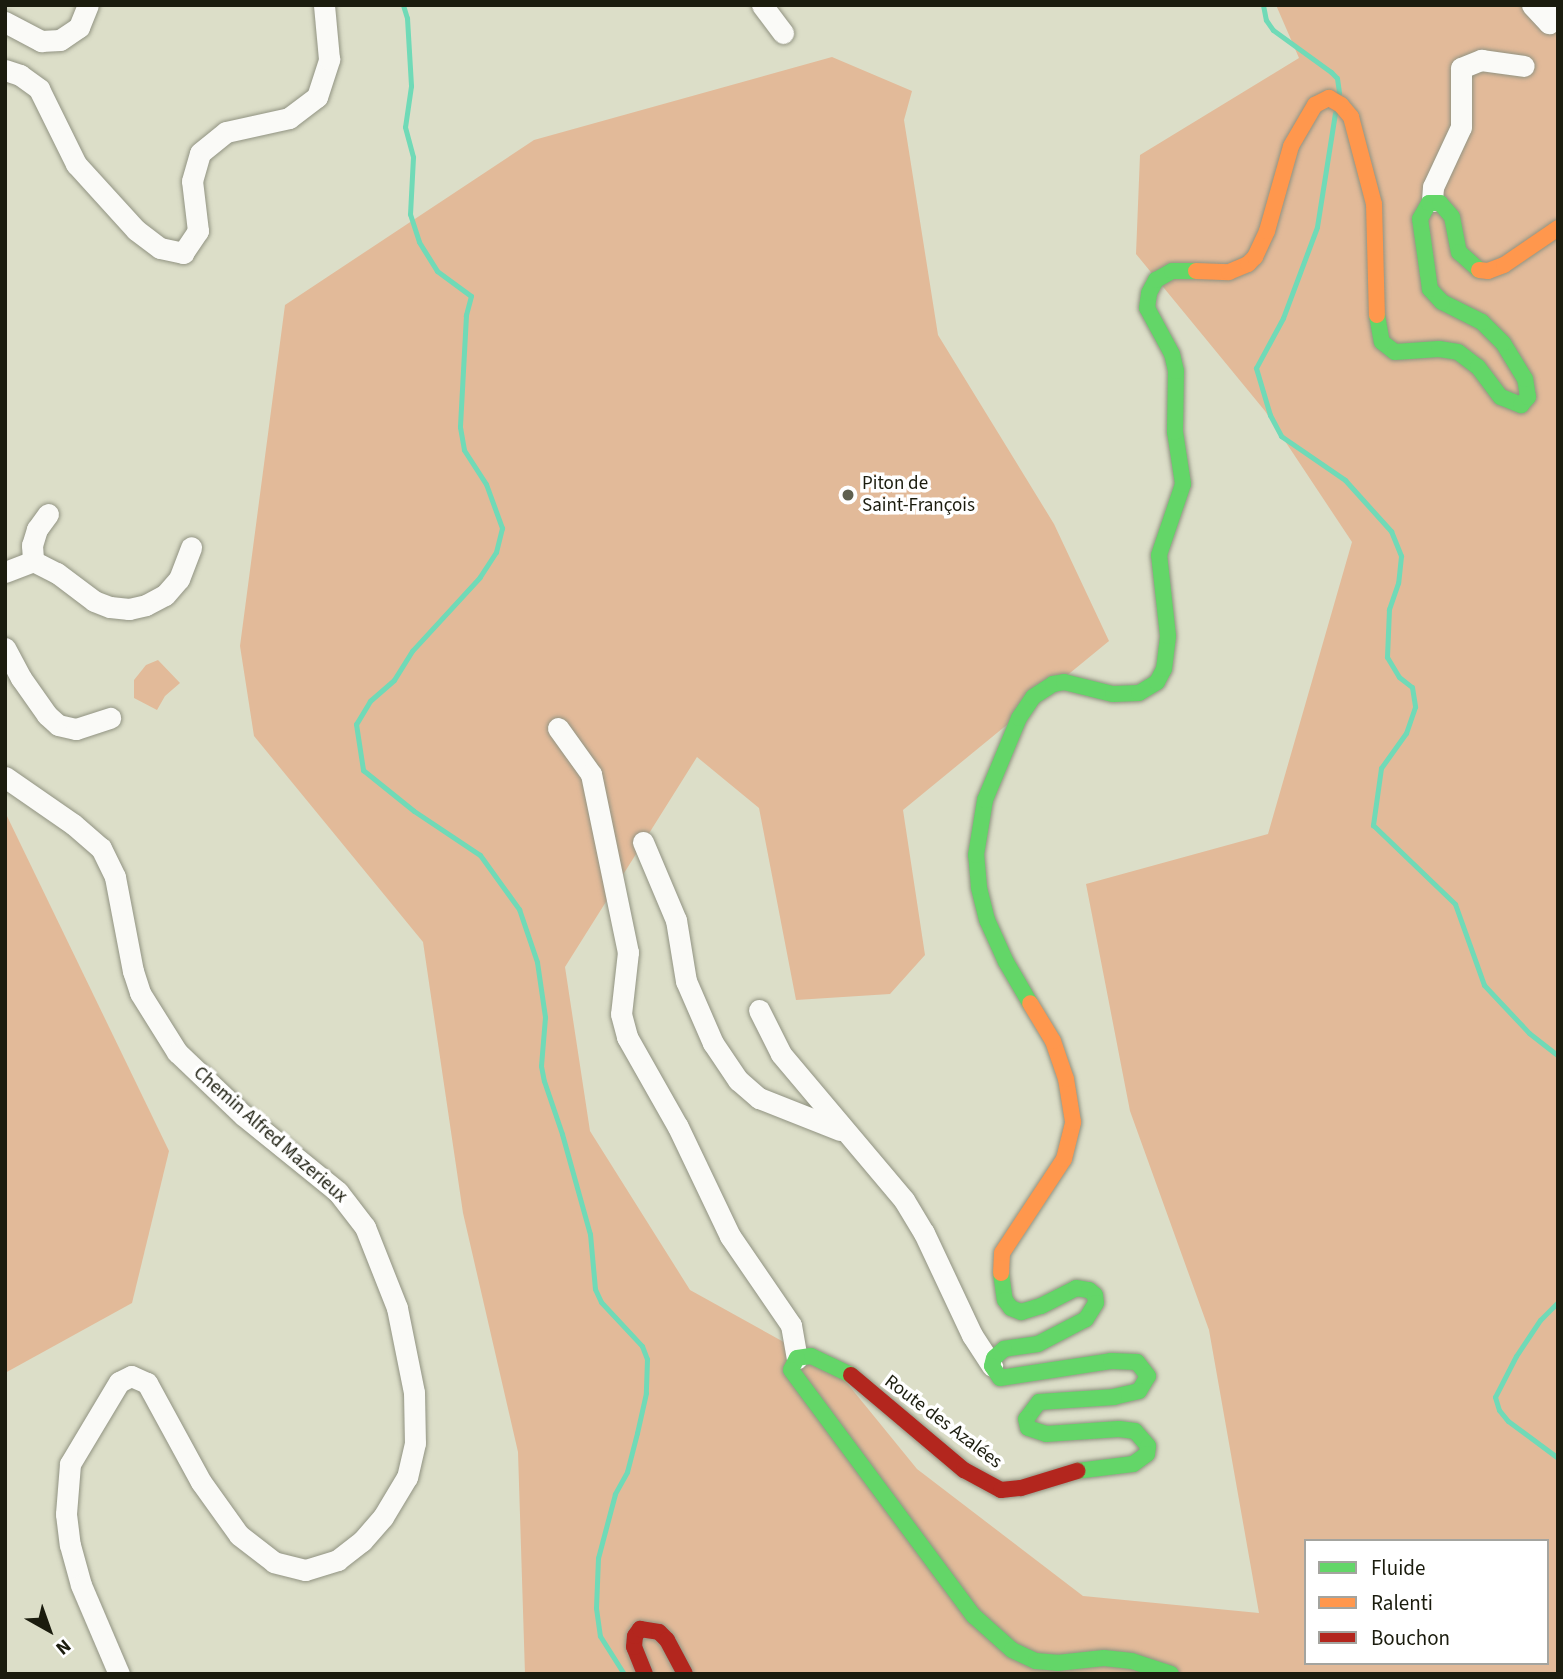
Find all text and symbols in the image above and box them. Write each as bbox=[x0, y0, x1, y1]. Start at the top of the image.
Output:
place label: Piton de Saint-François bbox=[862, 473, 975, 517]
marker: Piton de Saint-François bbox=[840, 487, 856, 503]
street label: Chemin Alfred Mazerieux bbox=[188, 1062, 352, 1208]
street label: Route des Azalées bbox=[880, 1370, 1006, 1474]
legend bbox=[1304, 1539, 1549, 1665]
text: Fluide bbox=[1371, 1553, 1425, 1583]
text: Ralenti bbox=[1371, 1588, 1433, 1618]
north arrow bbox=[14, 1595, 84, 1665]
text: Bouchon bbox=[1371, 1623, 1450, 1653]
text: N bbox=[49, 1632, 76, 1661]

